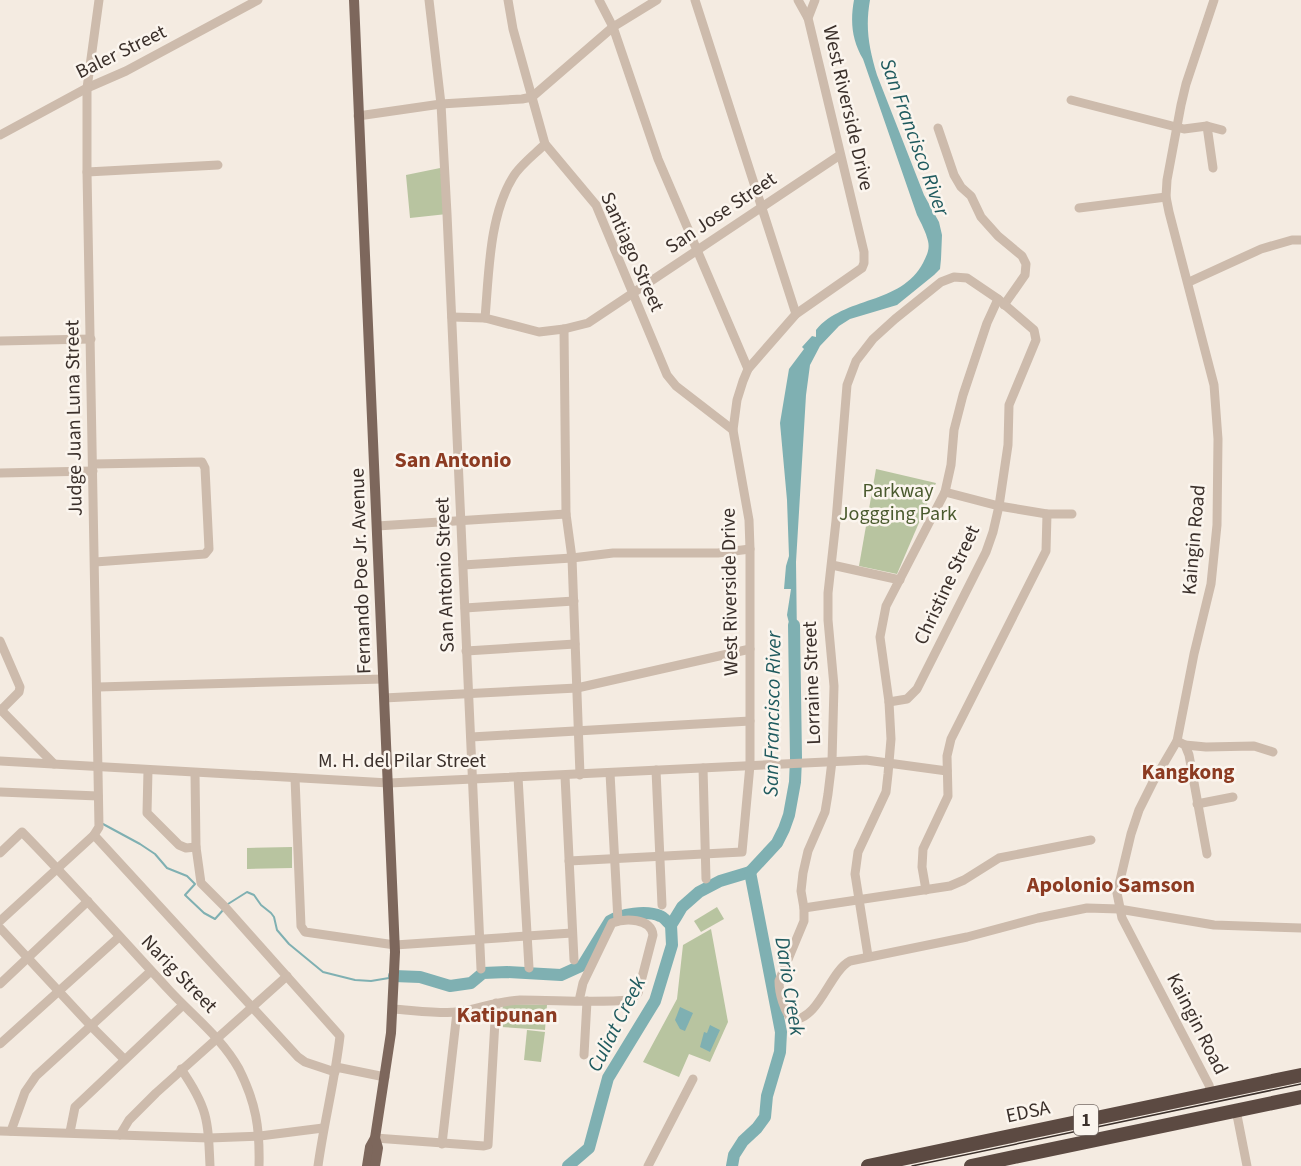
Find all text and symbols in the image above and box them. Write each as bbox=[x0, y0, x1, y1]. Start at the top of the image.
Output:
street label: Baler Street bbox=[71, 18, 171, 86]
street label: West Riverside Drive bbox=[815, 23, 881, 193]
water label: San Francisco River bbox=[873, 54, 958, 221]
street label: San Jose Street bbox=[660, 165, 782, 261]
street label: Santiago Street bbox=[593, 188, 671, 316]
street label: Judge Juan Luna Street bbox=[58, 319, 90, 516]
district label: San Antonio bbox=[394, 444, 512, 476]
street label: Fernando Poe Jr. Avenue bbox=[343, 468, 379, 674]
park label: Parkway Joggging Park bbox=[839, 477, 957, 528]
street label: Kaingin Road bbox=[1175, 484, 1213, 596]
street label: San Antonio Street bbox=[428, 497, 462, 653]
street label: West Riverside Drive bbox=[715, 507, 745, 676]
street label: Christine Street bbox=[907, 521, 987, 649]
street label: Lorraine Street bbox=[796, 620, 828, 745]
water label: San Francisco River bbox=[756, 630, 788, 797]
street label: M. H. del Pilar Street bbox=[318, 747, 486, 775]
district label: Kangkong bbox=[1142, 757, 1235, 787]
district label: Apolonio Samson bbox=[1026, 869, 1195, 901]
street label: Narig Street bbox=[135, 929, 224, 1020]
water label: Dario Creek bbox=[767, 934, 813, 1039]
street label: Kaingin Road bbox=[1159, 968, 1235, 1080]
water label: Culiat Creek bbox=[579, 970, 653, 1077]
district label: Katipunan bbox=[456, 999, 558, 1031]
street label: EDSA bbox=[1003, 1094, 1053, 1130]
road number: 1 bbox=[1074, 1105, 1098, 1135]

